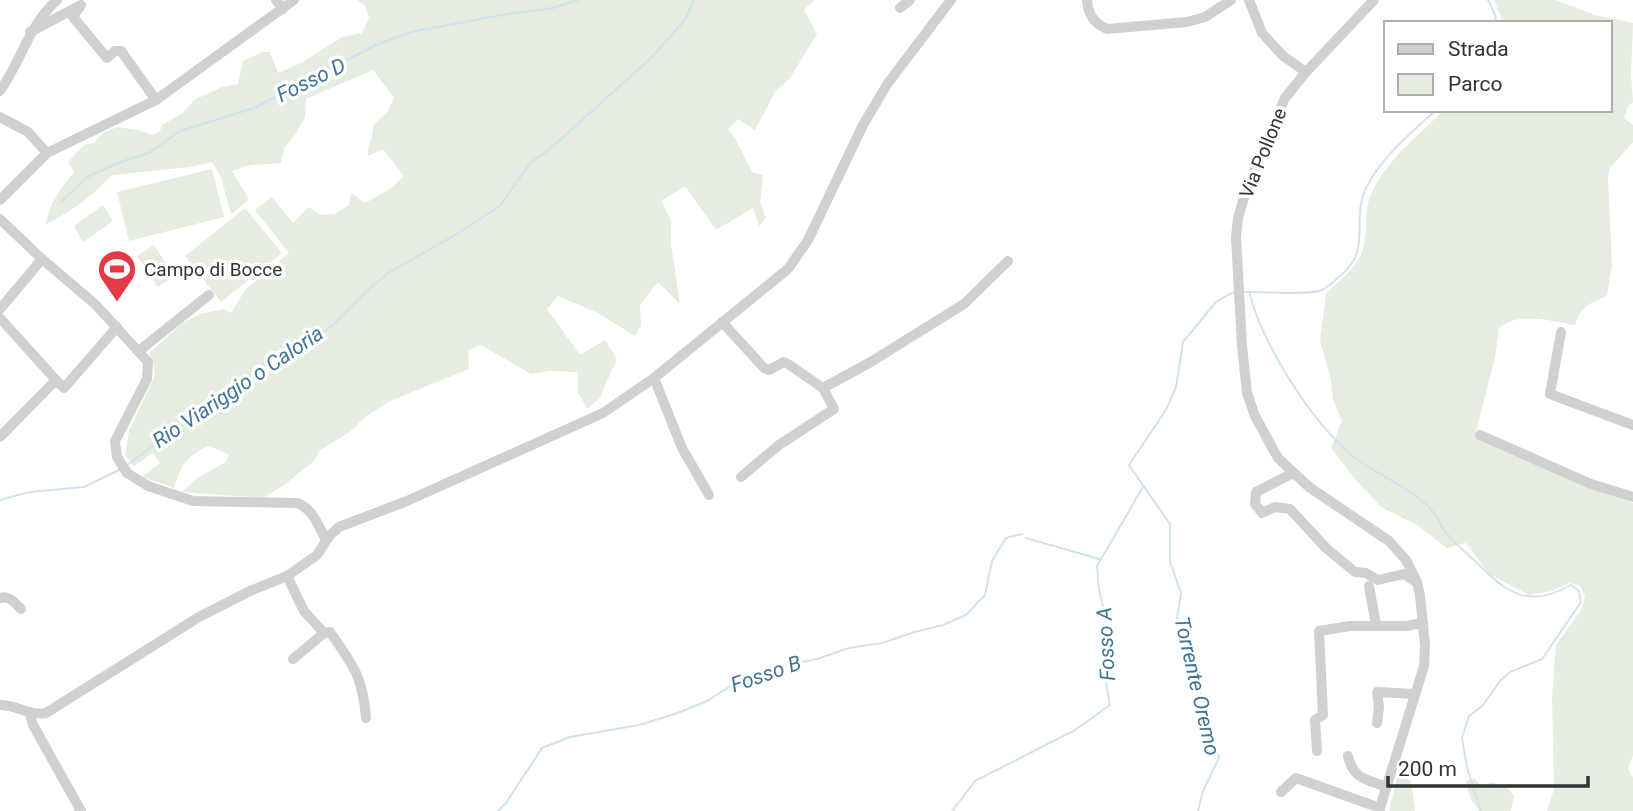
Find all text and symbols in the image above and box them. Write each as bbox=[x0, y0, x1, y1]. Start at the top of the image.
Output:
legend bbox=[1384, 21, 1612, 112]
text: Strada bbox=[1448, 37, 1509, 61]
water label: Fosso D bbox=[273, 53, 349, 107]
text: Parco bbox=[1448, 72, 1502, 96]
street label: Via Pollone bbox=[1235, 105, 1291, 201]
sports icon: Campo di Bocce bbox=[96, 248, 138, 303]
place label: Campo di Bocce bbox=[144, 258, 282, 281]
water label: Rio Viariggio o Caloria bbox=[148, 321, 328, 453]
water label: Fosso A bbox=[1092, 607, 1120, 681]
water label: Torrente Oremo bbox=[1169, 614, 1225, 758]
water label: Fosso B bbox=[728, 651, 805, 697]
scale bar bbox=[1388, 744, 1588, 788]
text: 200 m bbox=[1398, 757, 1457, 781]

